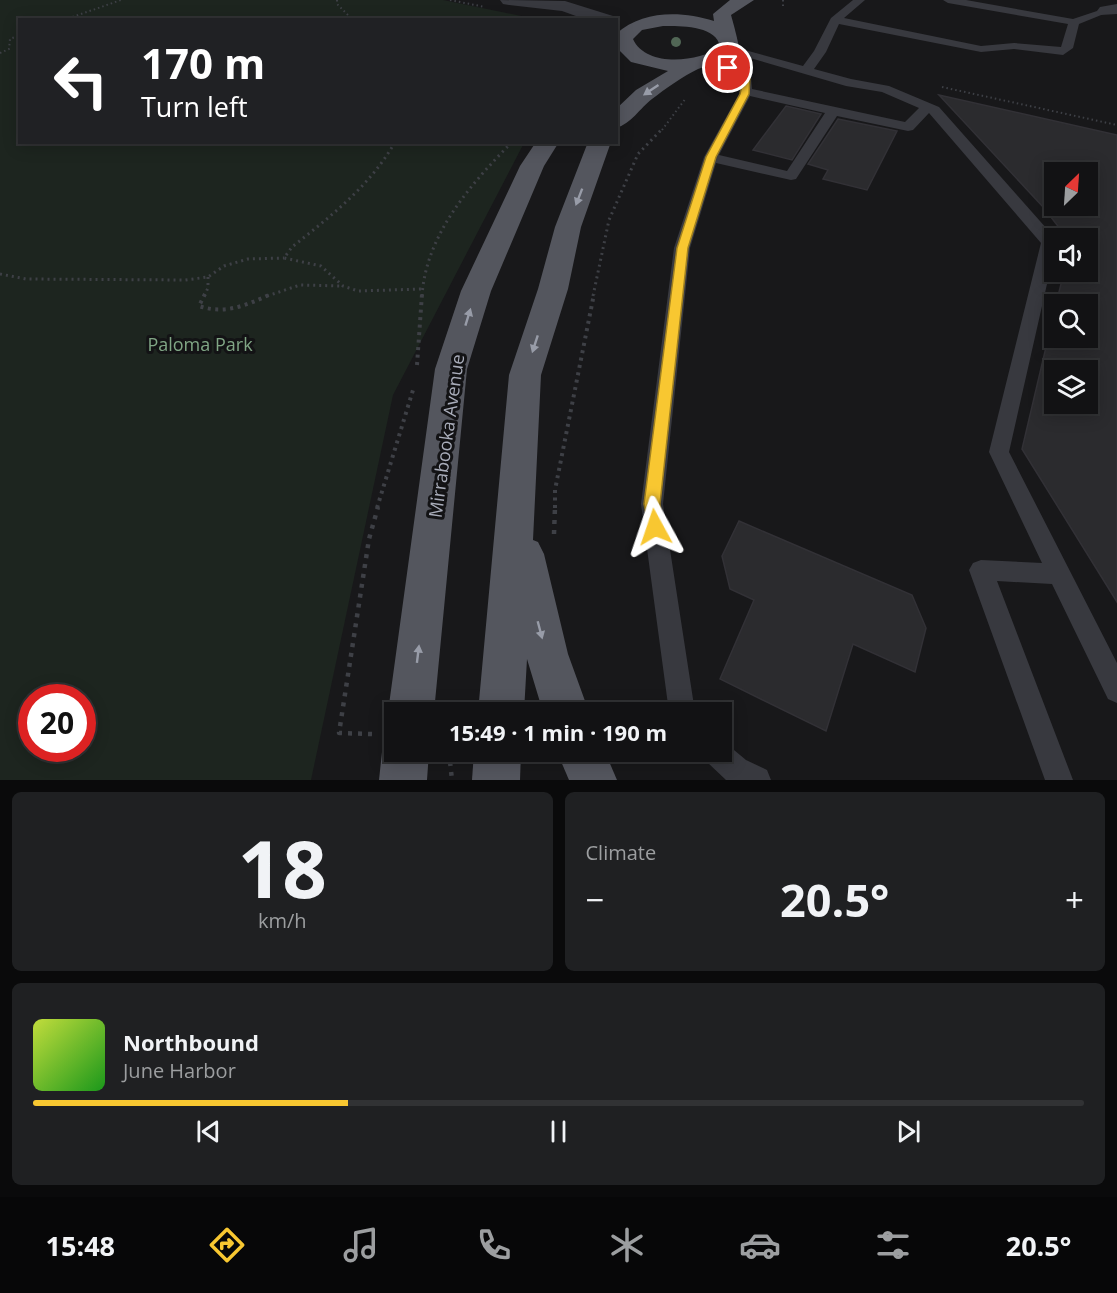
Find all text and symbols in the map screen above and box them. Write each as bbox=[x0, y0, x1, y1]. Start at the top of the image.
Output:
text: 170 m bbox=[141, 34, 265, 91]
icon: left bbox=[42, 42, 120, 120]
pin bbox=[702, 42, 753, 93]
icon: arrive bbox=[711, 51, 744, 84]
one-way arrow bbox=[643, 85, 660, 96]
text: Turn left bbox=[141, 88, 248, 125]
north arrow bbox=[1044, 162, 1098, 216]
map controls bbox=[1044, 162, 1098, 414]
one-way arrow bbox=[574, 188, 584, 206]
button: sound bbox=[1044, 228, 1098, 282]
button: search bbox=[1044, 294, 1098, 348]
one-way arrow bbox=[464, 308, 473, 326]
park label: Paloma Park bbox=[147, 332, 253, 356]
one-way arrow bbox=[530, 335, 539, 353]
street label: Mirrabooka Avenue bbox=[423, 353, 469, 519]
button: layers bbox=[1044, 360, 1098, 414]
position arrow bbox=[623, 495, 687, 559]
one-way arrow bbox=[535, 621, 545, 639]
one-way arrow bbox=[413, 645, 422, 664]
speed limit sign: 20 bbox=[18, 684, 96, 762]
text: 15:49 · 1 min · 190 m bbox=[449, 717, 667, 747]
text: 18 bbox=[238, 815, 327, 921]
text: Climate bbox=[586, 839, 656, 866]
text: 20.5° bbox=[780, 869, 889, 930]
text: − bbox=[586, 877, 604, 922]
text: + bbox=[1065, 877, 1084, 922]
text: km/h bbox=[258, 907, 307, 934]
text: Northbound bbox=[123, 1027, 259, 1057]
text: June Harbor bbox=[123, 1057, 236, 1084]
icon: previous bbox=[192, 1115, 225, 1148]
icon: pause bbox=[542, 1115, 575, 1148]
icon: next bbox=[892, 1115, 925, 1148]
icon: directions bbox=[206, 1224, 248, 1266]
icon: music bbox=[340, 1224, 382, 1266]
icon: phone bbox=[473, 1224, 515, 1266]
icon: climate bbox=[606, 1224, 648, 1266]
icon: car bbox=[739, 1224, 781, 1266]
icon: filters bbox=[872, 1224, 914, 1266]
text: 15:48 bbox=[46, 1227, 115, 1264]
text: 20.5° bbox=[1006, 1227, 1071, 1264]

